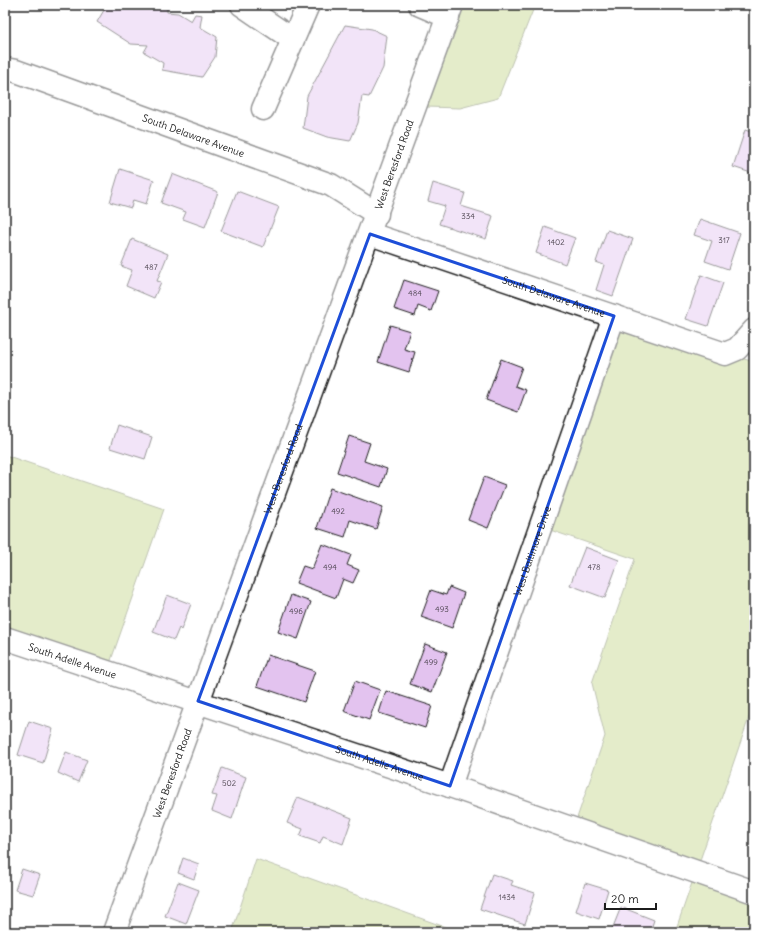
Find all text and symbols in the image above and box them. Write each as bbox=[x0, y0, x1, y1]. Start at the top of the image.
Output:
street label: South Delaware Avenue bbox=[141, 111, 246, 160]
street label: West Beresford Road bbox=[372, 118, 416, 211]
house number: 334 bbox=[461, 211, 475, 221]
house number: 317 bbox=[718, 235, 730, 245]
house number: 1402 bbox=[547, 237, 565, 247]
house number: 487 bbox=[144, 262, 158, 272]
street label: South Delaware Avenue bbox=[501, 273, 607, 320]
house number: 484 bbox=[408, 288, 422, 298]
street label: West Beresford Road bbox=[261, 422, 305, 516]
street label: West Baltimore Drive bbox=[510, 504, 554, 598]
house number: 492 bbox=[331, 506, 345, 516]
house number: 494 bbox=[323, 562, 337, 572]
house number: 478 bbox=[587, 562, 601, 572]
house number: 493 bbox=[435, 604, 449, 614]
house number: 496 bbox=[289, 606, 303, 616]
street label: South Adelle Avenue bbox=[27, 640, 118, 681]
house number: 499 bbox=[424, 657, 438, 667]
street label: West Beresford Road bbox=[150, 726, 194, 820]
street label: South Adelle Avenue bbox=[334, 742, 426, 783]
house number: 502 bbox=[222, 778, 237, 788]
scale bar bbox=[605, 885, 656, 911]
text: 20 m bbox=[611, 891, 639, 906]
house number: 1434 bbox=[499, 892, 516, 902]

